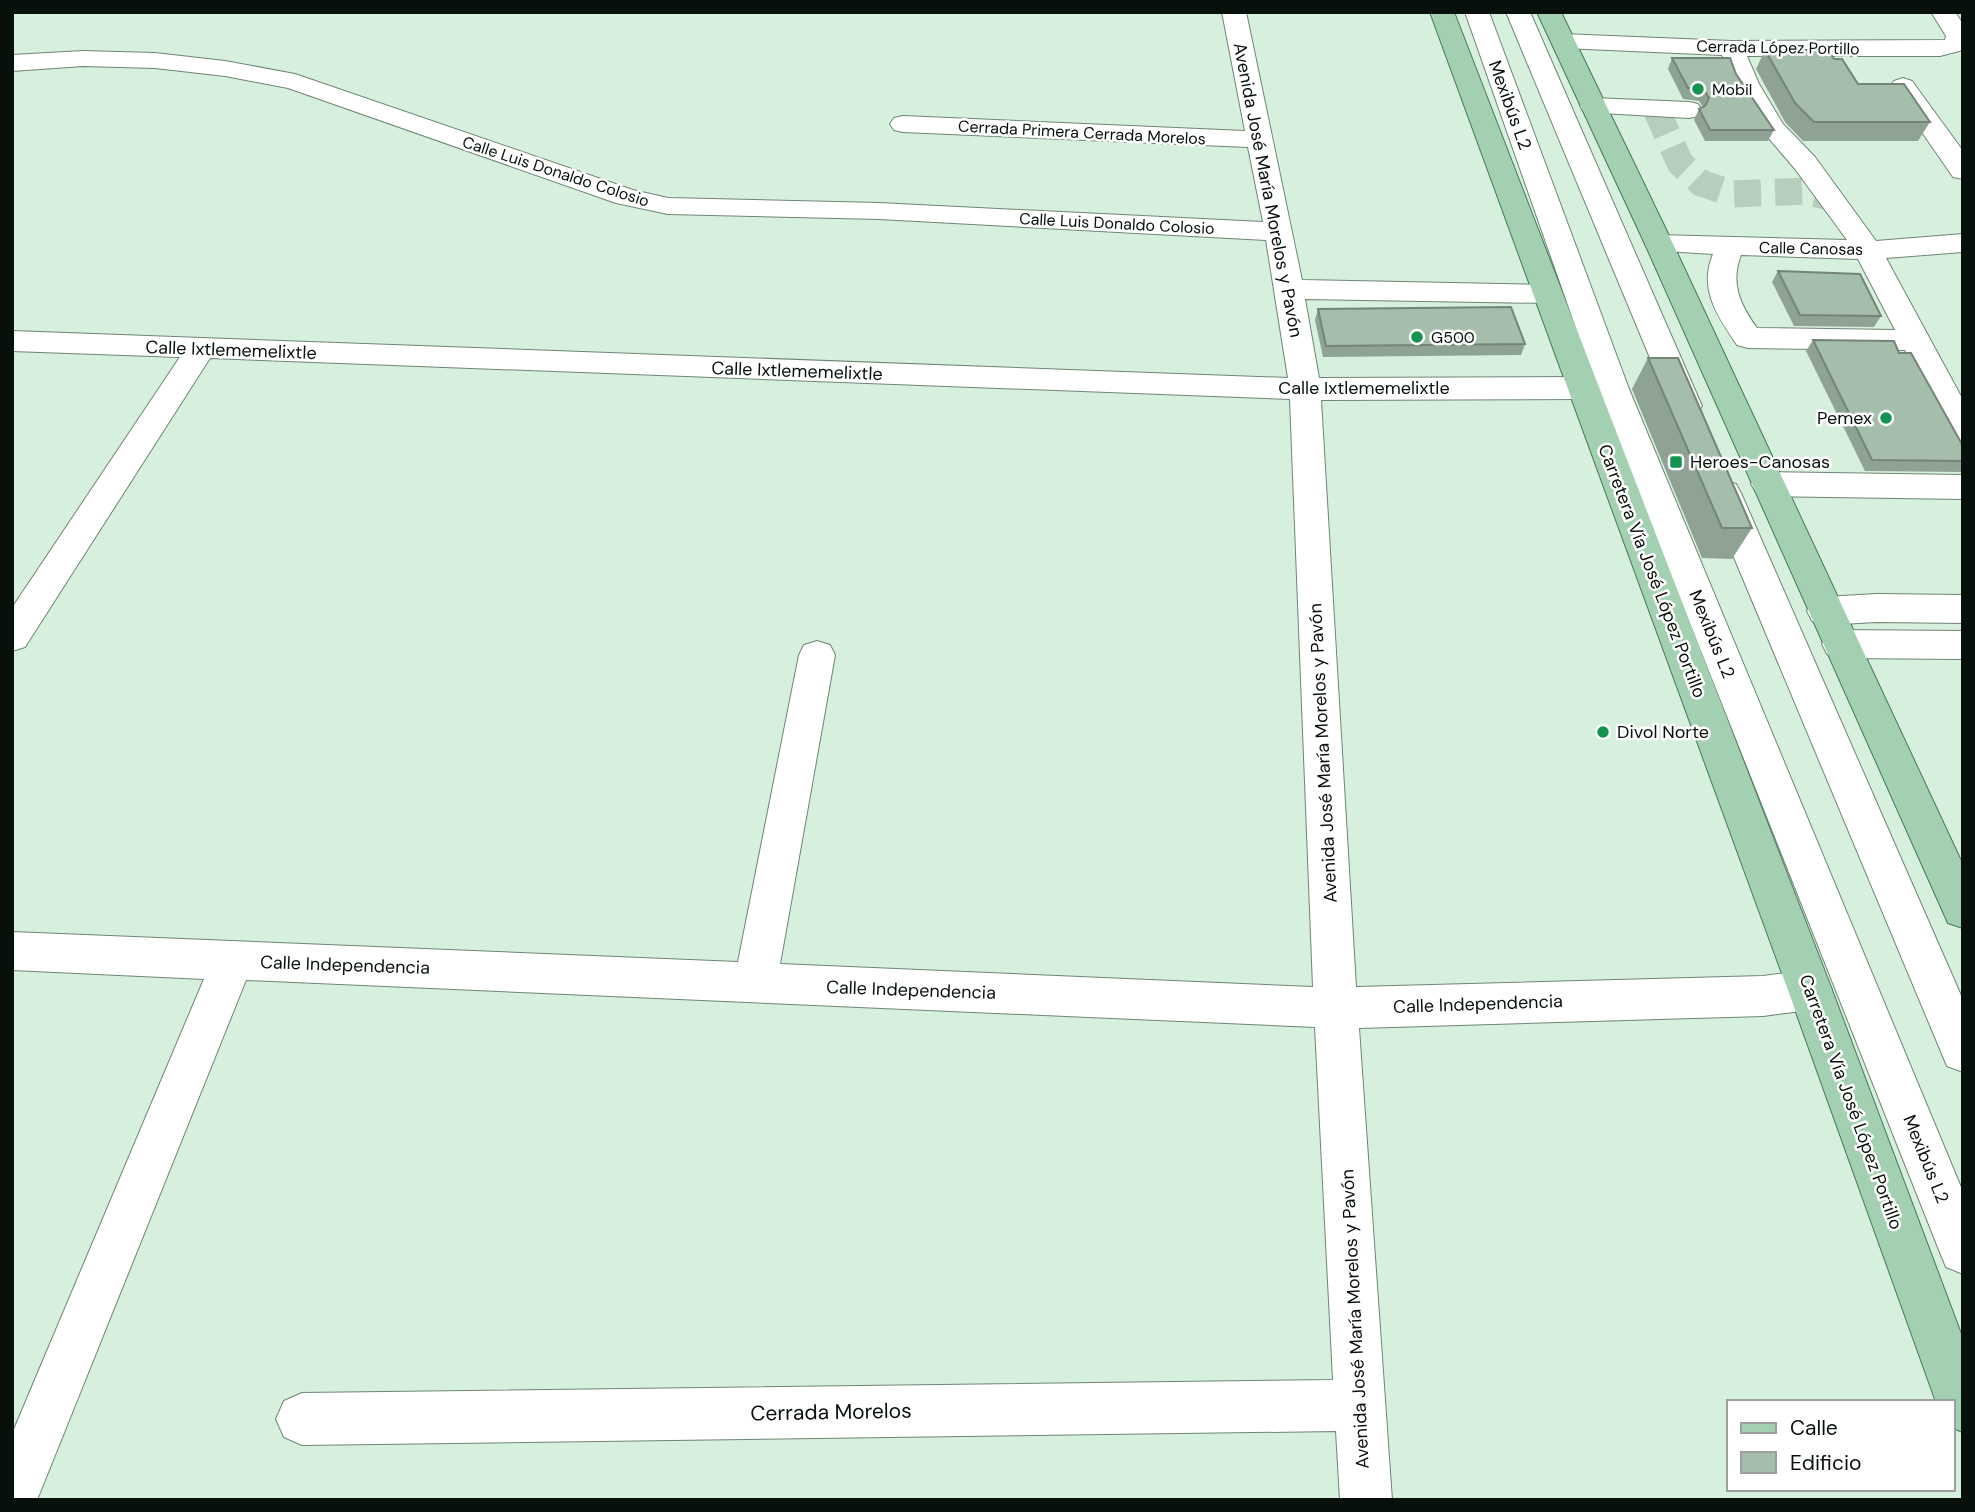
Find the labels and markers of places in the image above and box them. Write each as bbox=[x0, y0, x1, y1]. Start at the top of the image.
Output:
place label: Mobil bbox=[1712, 79, 1752, 100]
marker: Mobil bbox=[1690, 81, 1706, 97]
place label: G500 bbox=[1431, 327, 1475, 348]
marker: G500 bbox=[1409, 329, 1425, 345]
place label: Pemex bbox=[1817, 406, 1872, 430]
marker: Pemex bbox=[1878, 410, 1894, 426]
place label: Heroes-Canosas bbox=[1690, 450, 1830, 474]
marker: Heroes-Canosas bbox=[1668, 454, 1684, 470]
place label: Divol Norte bbox=[1617, 720, 1709, 744]
marker: Divol Norte bbox=[1595, 724, 1611, 740]

